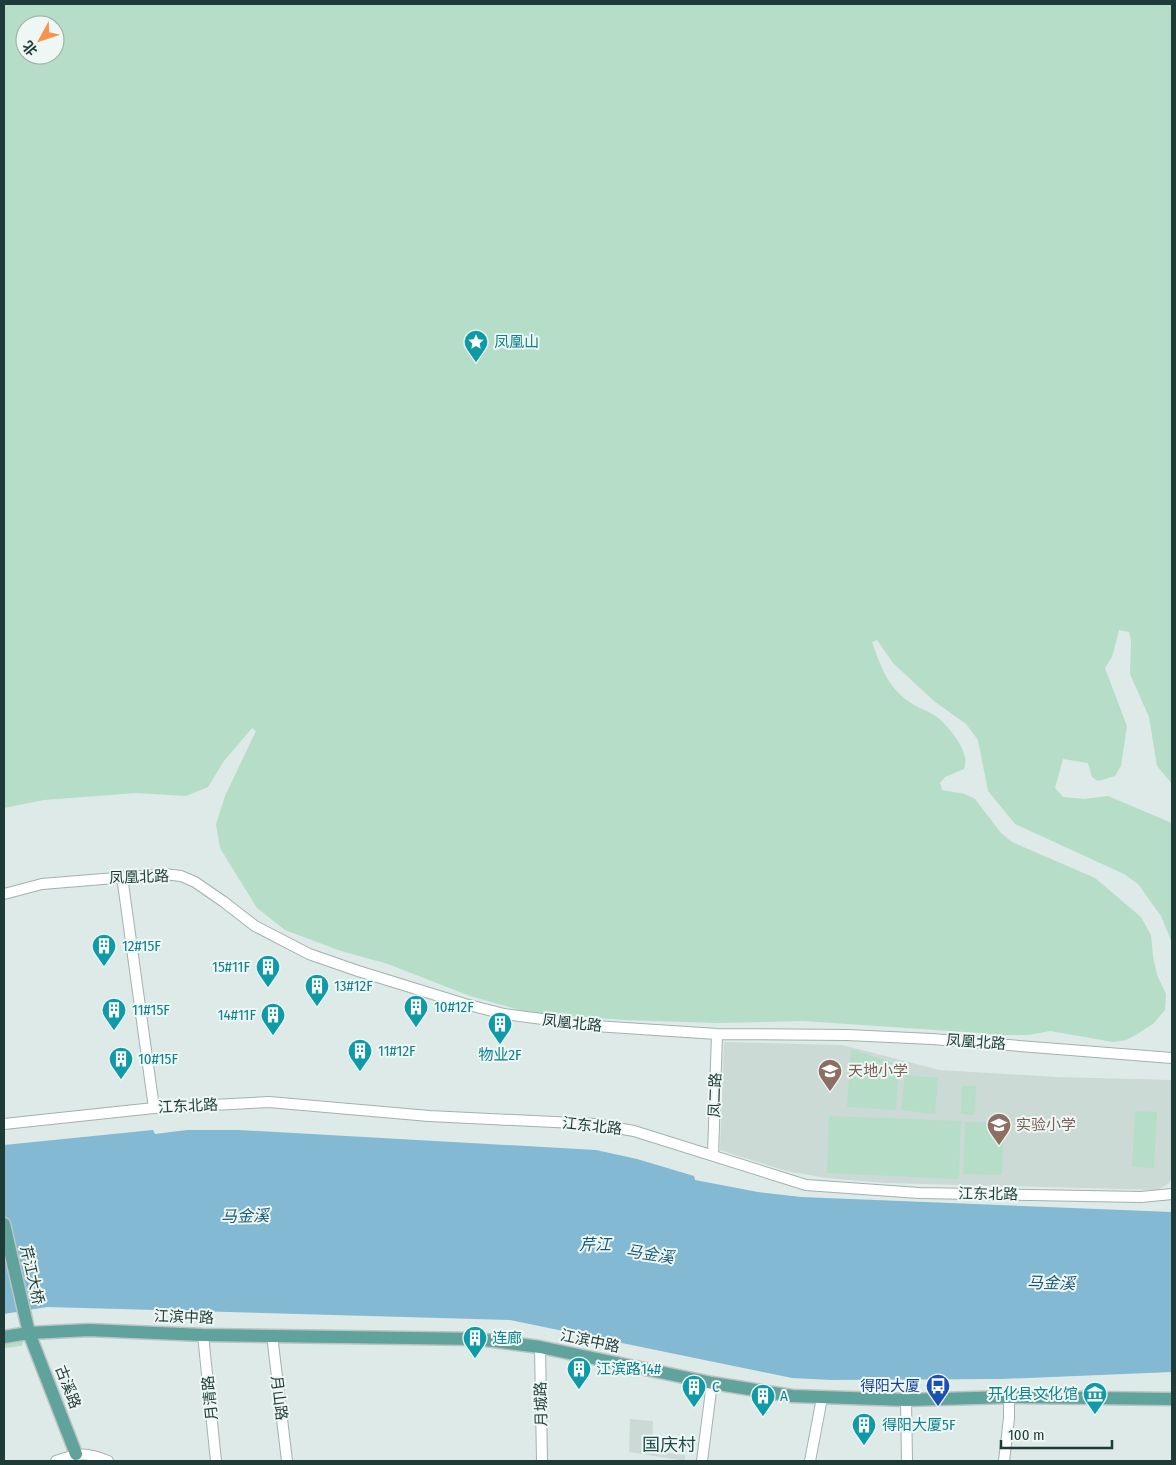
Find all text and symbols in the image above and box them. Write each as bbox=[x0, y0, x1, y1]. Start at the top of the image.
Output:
north arrow bbox=[15, 15, 65, 65]
text: 北 bbox=[19, 37, 41, 59]
place icon: 凤凰山 bbox=[463, 329, 489, 363]
place label: 凤凰山 bbox=[494, 333, 539, 351]
street label: 凤凰北路 bbox=[109, 867, 169, 887]
building icon: 12#15F bbox=[91, 933, 117, 967]
place label: 12#15F bbox=[122, 937, 161, 955]
building icon: 15#11F bbox=[255, 954, 281, 988]
place label: 15#11F bbox=[212, 958, 250, 976]
building icon: 13#12F bbox=[304, 973, 330, 1007]
place label: 13#12F bbox=[334, 977, 373, 995]
building icon: 10#12F bbox=[403, 994, 429, 1028]
building icon: 11#15F bbox=[101, 997, 127, 1031]
place label: 10#12F bbox=[434, 998, 474, 1016]
place label: 11#15F bbox=[132, 1001, 170, 1019]
building icon: 14#11F bbox=[260, 1002, 286, 1036]
place label: 14#11F bbox=[218, 1006, 256, 1024]
building icon: 物业2F bbox=[487, 1011, 513, 1045]
street label: 凤凰北路 bbox=[541, 1011, 603, 1035]
street label: 凤凰北路 bbox=[945, 1031, 1007, 1053]
building icon: 11#12F bbox=[347, 1038, 373, 1072]
place label: 11#12F bbox=[378, 1042, 416, 1060]
building icon: 10#15F bbox=[108, 1046, 134, 1080]
place label: 物业2F bbox=[478, 1046, 522, 1064]
place label: 10#15F bbox=[138, 1050, 178, 1068]
school or university icon: 天地小学 bbox=[817, 1058, 843, 1092]
place label: 天地小学 bbox=[848, 1062, 908, 1080]
street label: 凤二路 bbox=[705, 1072, 725, 1118]
street label: 江东北路 bbox=[158, 1095, 218, 1117]
school or university icon: 实验小学 bbox=[986, 1112, 1012, 1146]
street label: 江东北路 bbox=[561, 1114, 623, 1138]
place label: 实验小学 bbox=[1016, 1116, 1076, 1134]
street label: 江东北路 bbox=[958, 1184, 1018, 1204]
water label: 马金溪 bbox=[221, 1206, 271, 1226]
water label: 芹江 bbox=[579, 1235, 613, 1254]
water label: 马金溪 bbox=[625, 1241, 677, 1267]
street label: 芹江大桥 bbox=[16, 1244, 48, 1306]
water label: 马金溪 bbox=[1027, 1273, 1077, 1293]
street label: 江滨中路 bbox=[154, 1307, 214, 1327]
building icon: 连廊 bbox=[462, 1325, 488, 1359]
street label: 江滨中路 bbox=[559, 1326, 621, 1356]
place label: 连廊 bbox=[492, 1329, 522, 1347]
building icon: 江滨路14# bbox=[566, 1356, 592, 1390]
place label: 江滨路14# bbox=[596, 1360, 661, 1378]
street label: 古溪路 bbox=[52, 1363, 84, 1411]
bus stop icon: 得阳大厦 bbox=[925, 1373, 951, 1407]
building icon: C bbox=[681, 1374, 707, 1408]
street label: 月清路 bbox=[199, 1375, 221, 1421]
street label: 月山路 bbox=[267, 1375, 291, 1421]
place label: 得阳大厦 bbox=[860, 1377, 920, 1395]
place label: C bbox=[712, 1378, 720, 1396]
street label: 月城路 bbox=[532, 1381, 550, 1427]
museum icon: 开化县文化馆 bbox=[1082, 1381, 1108, 1415]
building icon: A bbox=[750, 1383, 776, 1417]
place label: 开化县文化馆 bbox=[988, 1385, 1078, 1403]
place label: A bbox=[780, 1387, 788, 1405]
building icon: 得阳大厦5F bbox=[851, 1412, 877, 1446]
place label: 得阳大厦5F bbox=[882, 1416, 956, 1434]
scale bar bbox=[1001, 1418, 1112, 1450]
text: 100 m bbox=[1008, 1426, 1045, 1444]
district label: 国庆村 bbox=[642, 1434, 696, 1456]

